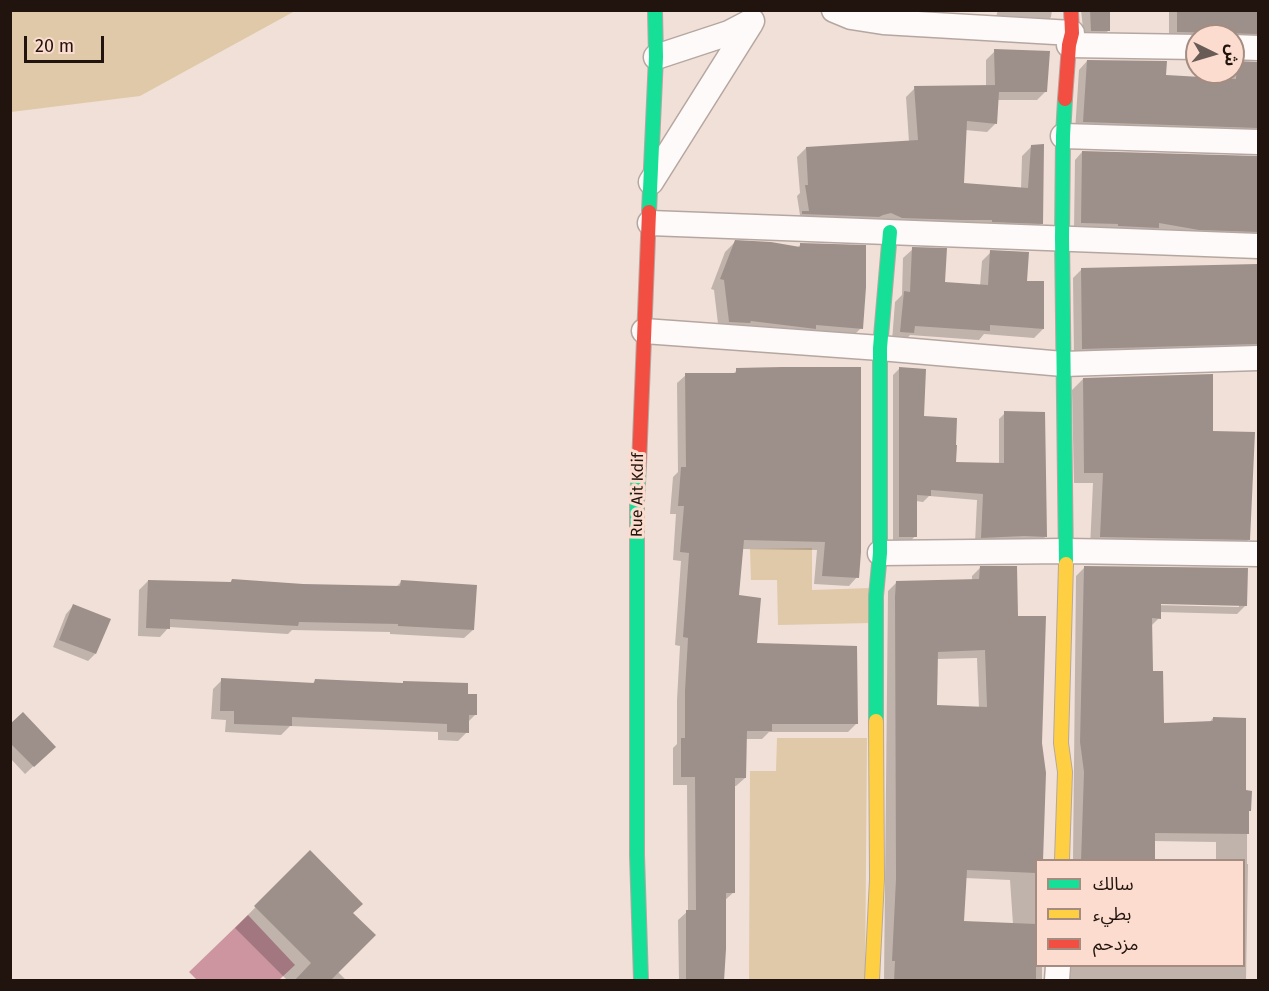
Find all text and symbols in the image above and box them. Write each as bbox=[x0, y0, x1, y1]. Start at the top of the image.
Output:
scale bar bbox=[27, 24, 106, 62]
north arrow bbox=[1185, 24, 1245, 84]
text: 20 m bbox=[35, 35, 74, 57]
text: ش bbox=[1221, 44, 1242, 67]
street label: Rue Ait Kdif bbox=[628, 453, 648, 537]
legend bbox=[1035, 859, 1245, 967]
text: سالك bbox=[1093, 873, 1134, 895]
text: بطيء bbox=[1093, 903, 1131, 925]
text: مزدحم bbox=[1093, 933, 1138, 955]

